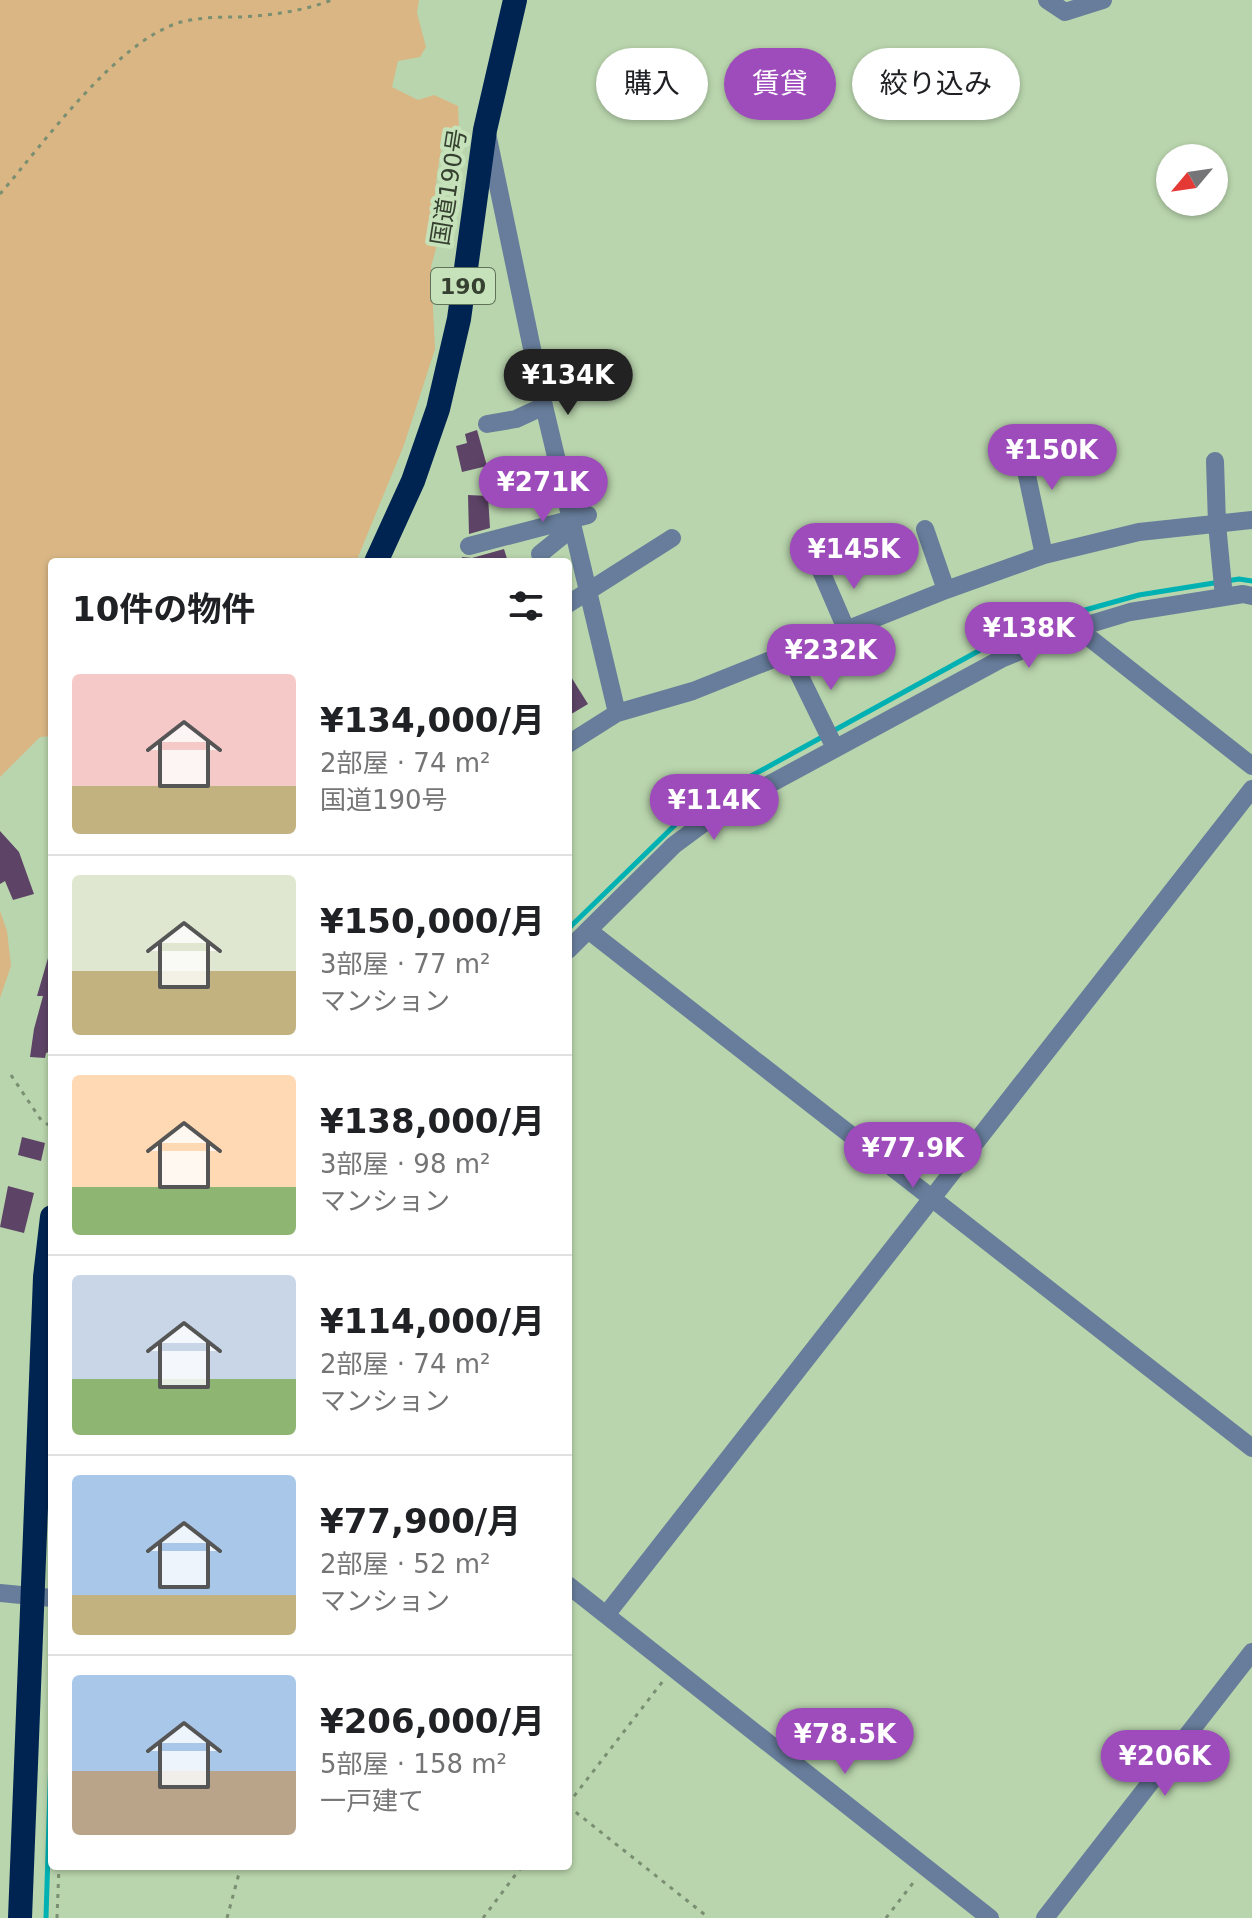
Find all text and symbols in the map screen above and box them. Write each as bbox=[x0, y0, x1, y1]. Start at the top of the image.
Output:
chip: 購入 bbox=[596, 48, 708, 120]
chip: 賃貸 bbox=[724, 48, 836, 120]
chip: 絞り込み bbox=[852, 48, 1020, 120]
street label: 国道190号 bbox=[426, 127, 472, 247]
north arrow bbox=[1156, 144, 1228, 216]
map controls bbox=[1156, 144, 1228, 216]
road number: 190 bbox=[431, 268, 495, 304]
pin: ¥134K bbox=[512, 349, 624, 417]
text: ¥134K bbox=[522, 360, 614, 390]
pin: ¥150K bbox=[996, 424, 1108, 492]
text: ¥150K bbox=[1006, 435, 1098, 465]
pin: ¥271K bbox=[487, 456, 599, 524]
text: ¥271K bbox=[497, 467, 589, 497]
pin: ¥145K bbox=[798, 523, 910, 591]
text: ¥145K bbox=[808, 534, 900, 564]
icon: filters bbox=[504, 584, 548, 628]
text: 10件の物件 bbox=[72, 589, 255, 629]
pin: ¥138K bbox=[973, 602, 1085, 670]
text: ¥138K bbox=[983, 613, 1075, 643]
pin: ¥232K bbox=[775, 624, 887, 692]
text: ¥232K bbox=[785, 635, 877, 665]
text: ¥134,000/月 bbox=[320, 700, 545, 740]
icon: home bbox=[136, 706, 232, 802]
text: 2部屋 · 74 m² bbox=[320, 748, 490, 778]
pin: ¥114K bbox=[658, 774, 770, 842]
text: 国道190号 bbox=[320, 785, 448, 815]
text: ¥114K bbox=[668, 785, 760, 815]
text: ¥150,000/月 bbox=[320, 901, 545, 941]
icon: home bbox=[136, 907, 232, 1003]
text: 3部屋 · 77 m² bbox=[320, 949, 490, 979]
text: マンション bbox=[320, 986, 450, 1016]
text: ¥138,000/月 bbox=[320, 1101, 545, 1141]
icon: home bbox=[136, 1107, 232, 1203]
pin: ¥77.9K bbox=[848, 1122, 978, 1190]
text: ¥77.9K bbox=[862, 1133, 964, 1163]
text: 3部屋 · 98 m² bbox=[320, 1149, 490, 1179]
text: マンション bbox=[320, 1186, 450, 1216]
text: ¥114,000/月 bbox=[320, 1301, 545, 1341]
icon: home bbox=[136, 1307, 232, 1403]
text: 2部屋 · 74 m² bbox=[320, 1349, 490, 1379]
text: マンション bbox=[320, 1386, 450, 1416]
text: ¥77,900/月 bbox=[320, 1501, 521, 1541]
icon: home bbox=[136, 1507, 232, 1603]
text: 2部屋 · 52 m² bbox=[320, 1549, 490, 1579]
text: マンション bbox=[320, 1586, 450, 1616]
text: ¥206,000/月 bbox=[320, 1701, 545, 1741]
icon: home bbox=[136, 1707, 232, 1803]
pin: ¥78.5K bbox=[780, 1708, 910, 1776]
text: ¥78.5K bbox=[794, 1719, 896, 1749]
pin: ¥206K bbox=[1109, 1730, 1221, 1798]
text: ¥206K bbox=[1119, 1741, 1211, 1771]
text: 5部屋 · 158 m² bbox=[320, 1749, 507, 1779]
text: 一戸建て bbox=[320, 1786, 424, 1816]

